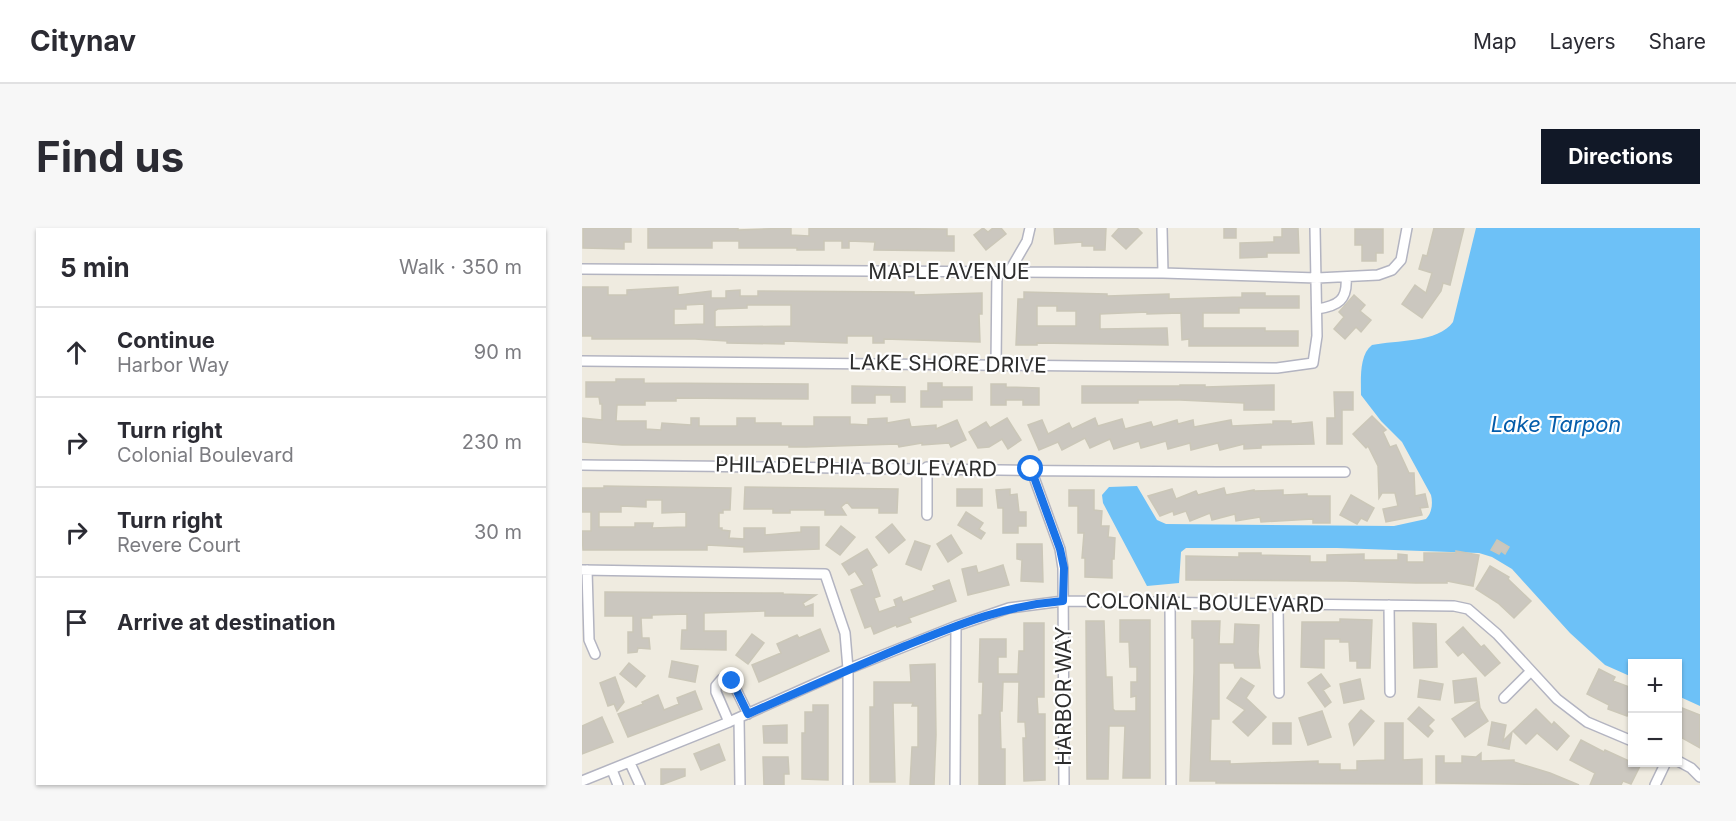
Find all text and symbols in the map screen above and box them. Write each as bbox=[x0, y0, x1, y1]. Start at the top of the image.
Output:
text: Citynav bbox=[30, 24, 136, 58]
text: Map bbox=[1473, 29, 1517, 54]
text: Layers bbox=[1550, 29, 1616, 54]
text: Share bbox=[1649, 29, 1706, 54]
button: Directions bbox=[1541, 129, 1700, 184]
text: Find us bbox=[36, 131, 184, 182]
text: 5 min bbox=[60, 252, 130, 283]
text: Walk · 350 m bbox=[399, 255, 522, 279]
street label: MAPLE AVENUE bbox=[868, 259, 1030, 284]
text: Continue bbox=[117, 327, 215, 353]
icon: ahead bbox=[60, 336, 93, 369]
text: 90 m bbox=[474, 340, 522, 364]
street label: LAKE SHORE DRIVE bbox=[849, 349, 1047, 378]
text: Harbor Way bbox=[117, 353, 229, 377]
water label: Lake Tarpon bbox=[1491, 411, 1621, 437]
text: Turn right bbox=[117, 417, 223, 443]
icon: right bbox=[60, 426, 93, 459]
text: 230 m bbox=[462, 430, 522, 454]
text: Colonial Boulevard bbox=[117, 443, 294, 467]
street label: PHILADELPHIA BOULEVARD bbox=[715, 452, 997, 481]
route start bbox=[1017, 455, 1043, 481]
text: Turn right bbox=[117, 507, 223, 533]
icon: right bbox=[60, 516, 93, 549]
text: 30 m bbox=[474, 520, 522, 544]
text: Revere Court bbox=[117, 533, 241, 557]
street label: COLONIAL BOULEVARD bbox=[1086, 588, 1325, 617]
icon: arrive bbox=[60, 606, 93, 639]
text: Arrive at destination bbox=[117, 609, 336, 635]
street label: HARBOR WAY bbox=[1051, 626, 1076, 766]
map controls bbox=[1628, 659, 1682, 767]
button: + bbox=[1628, 659, 1682, 713]
route end bbox=[718, 667, 744, 693]
button: − bbox=[1628, 713, 1682, 767]

